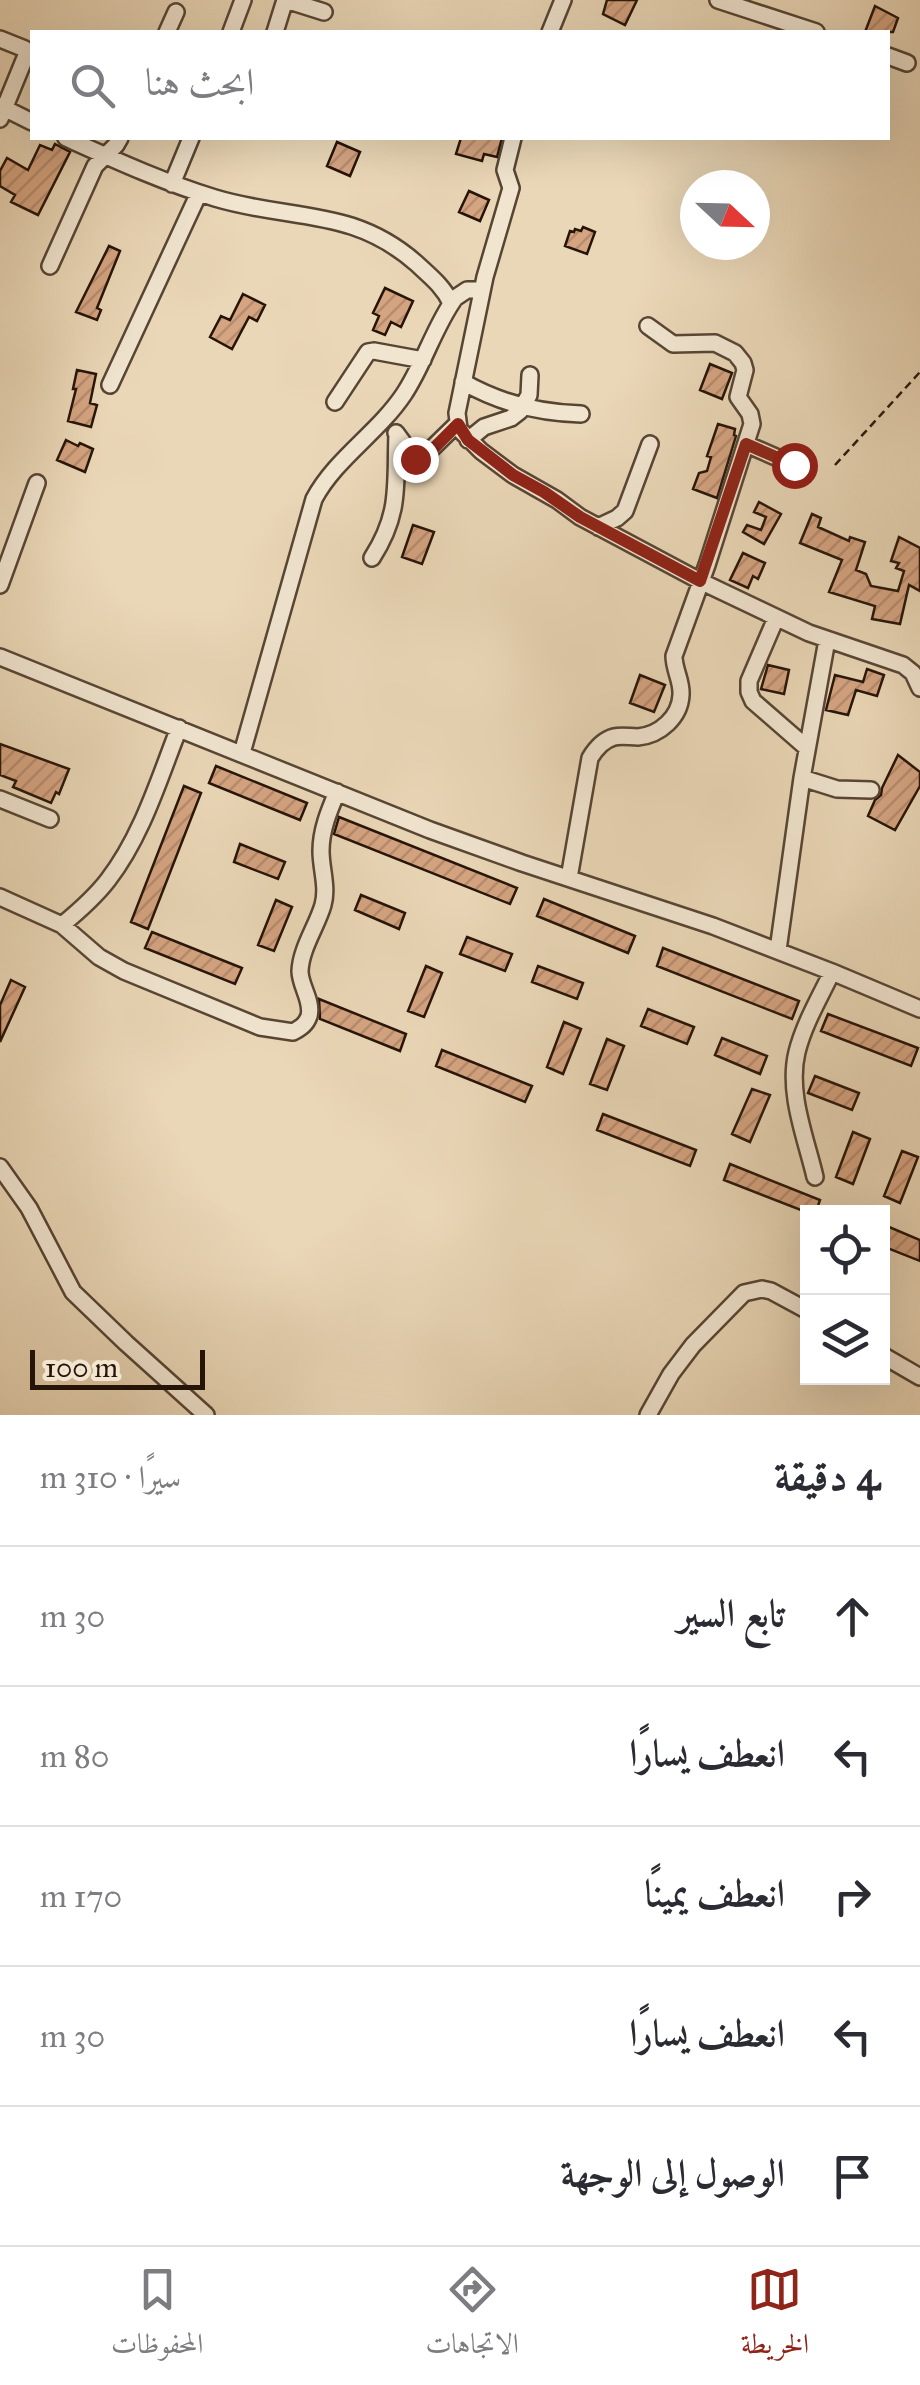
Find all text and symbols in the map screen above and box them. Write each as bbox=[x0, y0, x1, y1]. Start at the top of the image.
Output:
search box bbox=[30, 30, 890, 140]
icon: search bbox=[65, 58, 120, 113]
text: ابحث هنا bbox=[145, 59, 255, 105]
north arrow bbox=[680, 170, 770, 260]
route end bbox=[393, 437, 439, 483]
route start bbox=[772, 443, 818, 489]
map controls bbox=[800, 1205, 890, 1385]
button: locate bbox=[800, 1205, 890, 1295]
button: layers bbox=[800, 1295, 890, 1385]
scale bar bbox=[30, 1345, 205, 1390]
text: 100 m bbox=[45, 1350, 118, 1385]
text: 4 دقيقة bbox=[774, 1450, 880, 1502]
text: سيرًا · 310 m bbox=[40, 1458, 181, 1497]
icon: ahead bbox=[825, 1589, 880, 1644]
text: تابع السير bbox=[678, 1590, 785, 1636]
text: 30 m bbox=[40, 1597, 105, 1636]
icon: left bbox=[825, 1729, 880, 1784]
text: انعطف يسارًا bbox=[629, 1730, 785, 1776]
text: 80 m bbox=[40, 1737, 109, 1776]
icon: right bbox=[825, 1869, 880, 1924]
text: انعطف يمينًا bbox=[644, 1870, 785, 1916]
text: 170 m bbox=[40, 1877, 122, 1916]
icon: left bbox=[825, 2009, 880, 2064]
text: انعطف يسارًا bbox=[629, 2010, 785, 2056]
text: 30 m bbox=[40, 2017, 105, 2056]
icon: arrive bbox=[825, 2149, 880, 2204]
text: الوصول إلى الوجهة bbox=[560, 2150, 785, 2196]
tab: المحفوظات bbox=[111, 2262, 203, 2371]
tab: الاتجاهات bbox=[425, 2262, 519, 2371]
tab: الخريطة bbox=[741, 2262, 809, 2371]

